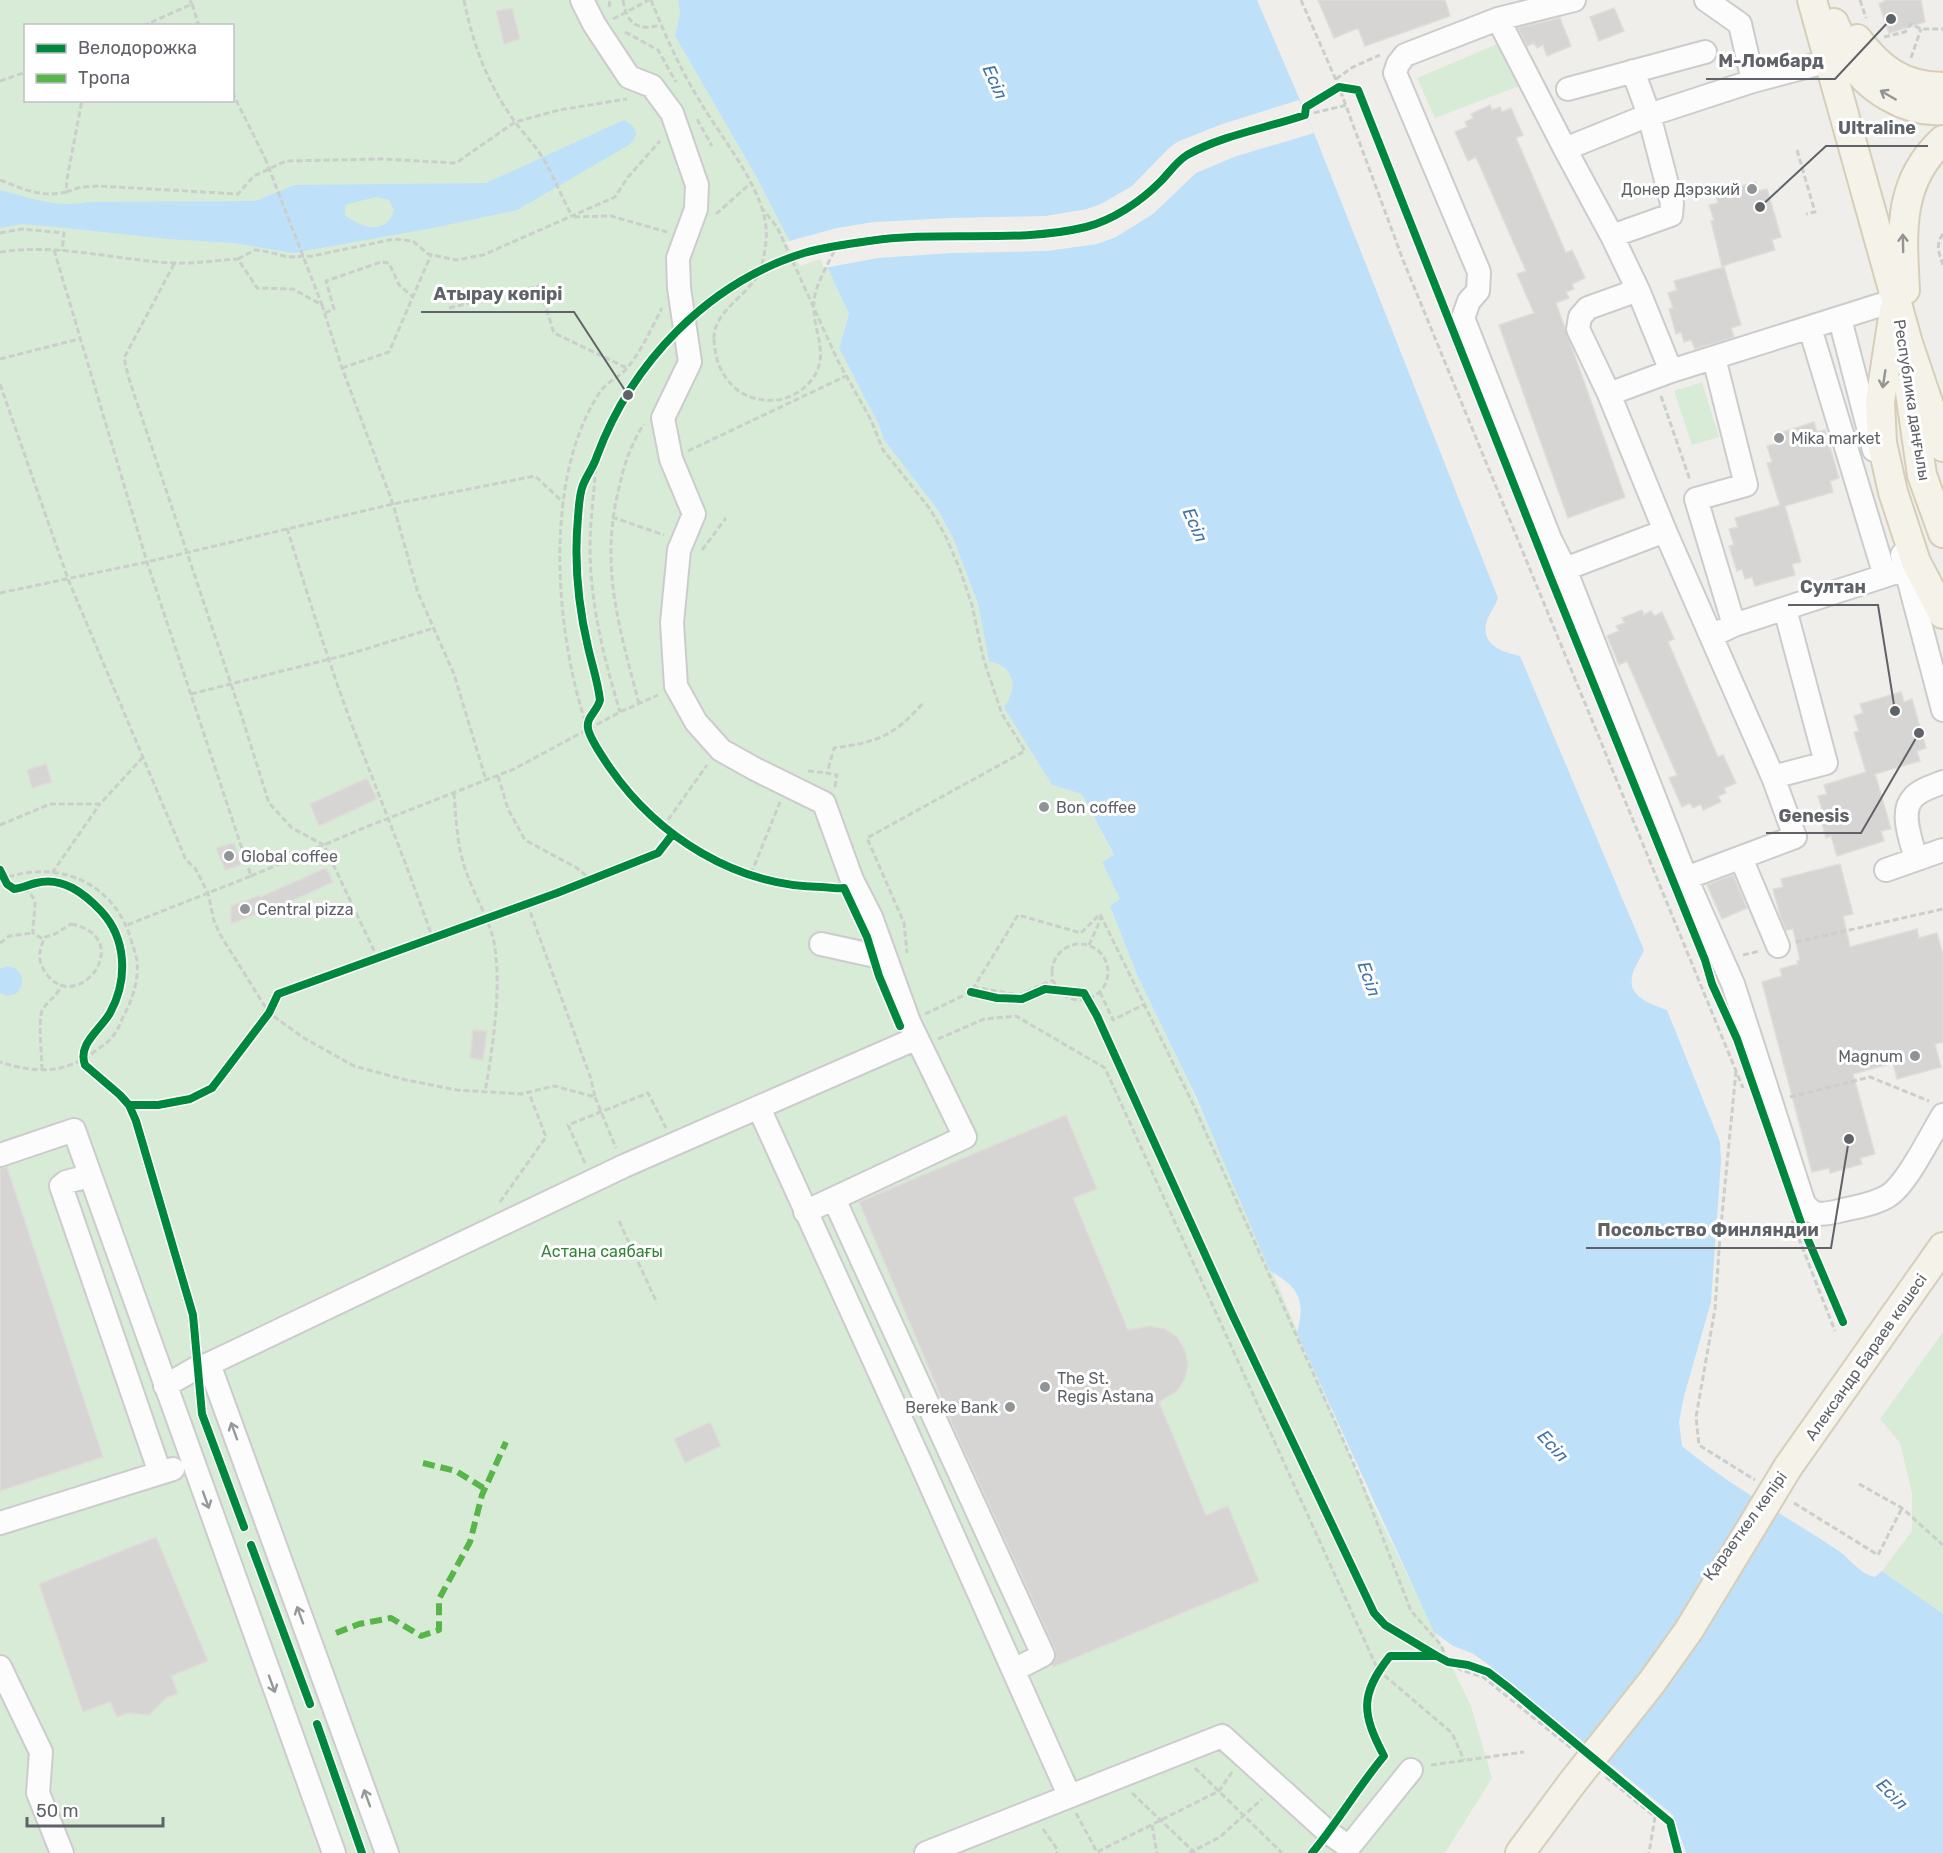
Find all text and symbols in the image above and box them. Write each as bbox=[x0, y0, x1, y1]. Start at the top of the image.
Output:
legend bbox=[24, 24, 234, 102]
text: Велодорожка bbox=[78, 37, 197, 59]
callout: М-Ломбард bbox=[1706, 43, 1835, 79]
text: М-Ломбард bbox=[1718, 50, 1824, 72]
water label: Есіл bbox=[978, 61, 1012, 103]
text: Тропа bbox=[78, 67, 130, 89]
one-way arrow bbox=[1880, 89, 1897, 101]
callout: Ultraline bbox=[1826, 110, 1928, 146]
text: Ultraline bbox=[1838, 117, 1916, 139]
place label: Донер Дэрзкий bbox=[1621, 180, 1740, 199]
marker: Донер Дэрзкий bbox=[1745, 182, 1759, 196]
one-way arrow bbox=[1897, 233, 1909, 253]
callout: Атырау көпірі bbox=[421, 276, 574, 312]
text: Атырау көпірі bbox=[434, 283, 562, 305]
street label: Республика даңғылы bbox=[1890, 318, 1934, 482]
one-way arrow bbox=[1878, 368, 1889, 388]
place label: Mika market bbox=[1791, 429, 1881, 448]
marker: Mika market bbox=[1772, 431, 1786, 445]
water label: Есіл bbox=[1178, 504, 1212, 546]
callout: Султан bbox=[1788, 569, 1878, 605]
text: Султан bbox=[1800, 576, 1866, 598]
callout: Genesis bbox=[1766, 797, 1861, 833]
place label: Bon coffee bbox=[1056, 798, 1136, 817]
marker: Bon coffee bbox=[1037, 800, 1051, 814]
text: Genesis bbox=[1779, 805, 1850, 827]
place label: Global coffee bbox=[241, 847, 338, 866]
marker: Global coffee bbox=[222, 849, 236, 863]
place label: Central pizza bbox=[257, 900, 354, 919]
marker: Central pizza bbox=[238, 902, 252, 916]
water label: Есіл bbox=[1353, 959, 1386, 1000]
place label: Magnum bbox=[1838, 1047, 1903, 1066]
marker: Magnum bbox=[1908, 1049, 1922, 1063]
callout: Посольство Финляндии bbox=[1586, 1212, 1831, 1248]
text: Посольство Финляндии bbox=[1597, 1219, 1819, 1241]
park label: Астана саябағы bbox=[541, 1242, 663, 1261]
street label: Александр Бараев көшесі bbox=[1801, 1270, 1931, 1444]
place label: The St. Regis Astana bbox=[1057, 1369, 1154, 1406]
marker: The St. Regis Astana bbox=[1038, 1380, 1052, 1394]
place label: Bereke Bank bbox=[905, 1398, 999, 1417]
marker: Bereke Bank bbox=[1003, 1400, 1017, 1414]
one-way arrow bbox=[227, 1423, 238, 1441]
water label: Есіл bbox=[1533, 1425, 1574, 1467]
street label: Қараөткел көпірі bbox=[1699, 1468, 1791, 1584]
one-way arrow bbox=[201, 1490, 212, 1509]
one-way arrow bbox=[294, 1606, 305, 1625]
one-way arrow bbox=[267, 1674, 278, 1692]
water label: Есіл bbox=[1872, 1774, 1913, 1815]
one-way arrow bbox=[360, 1789, 371, 1808]
scale bar bbox=[27, 1790, 164, 1828]
text: 50 m bbox=[36, 1800, 79, 1822]

